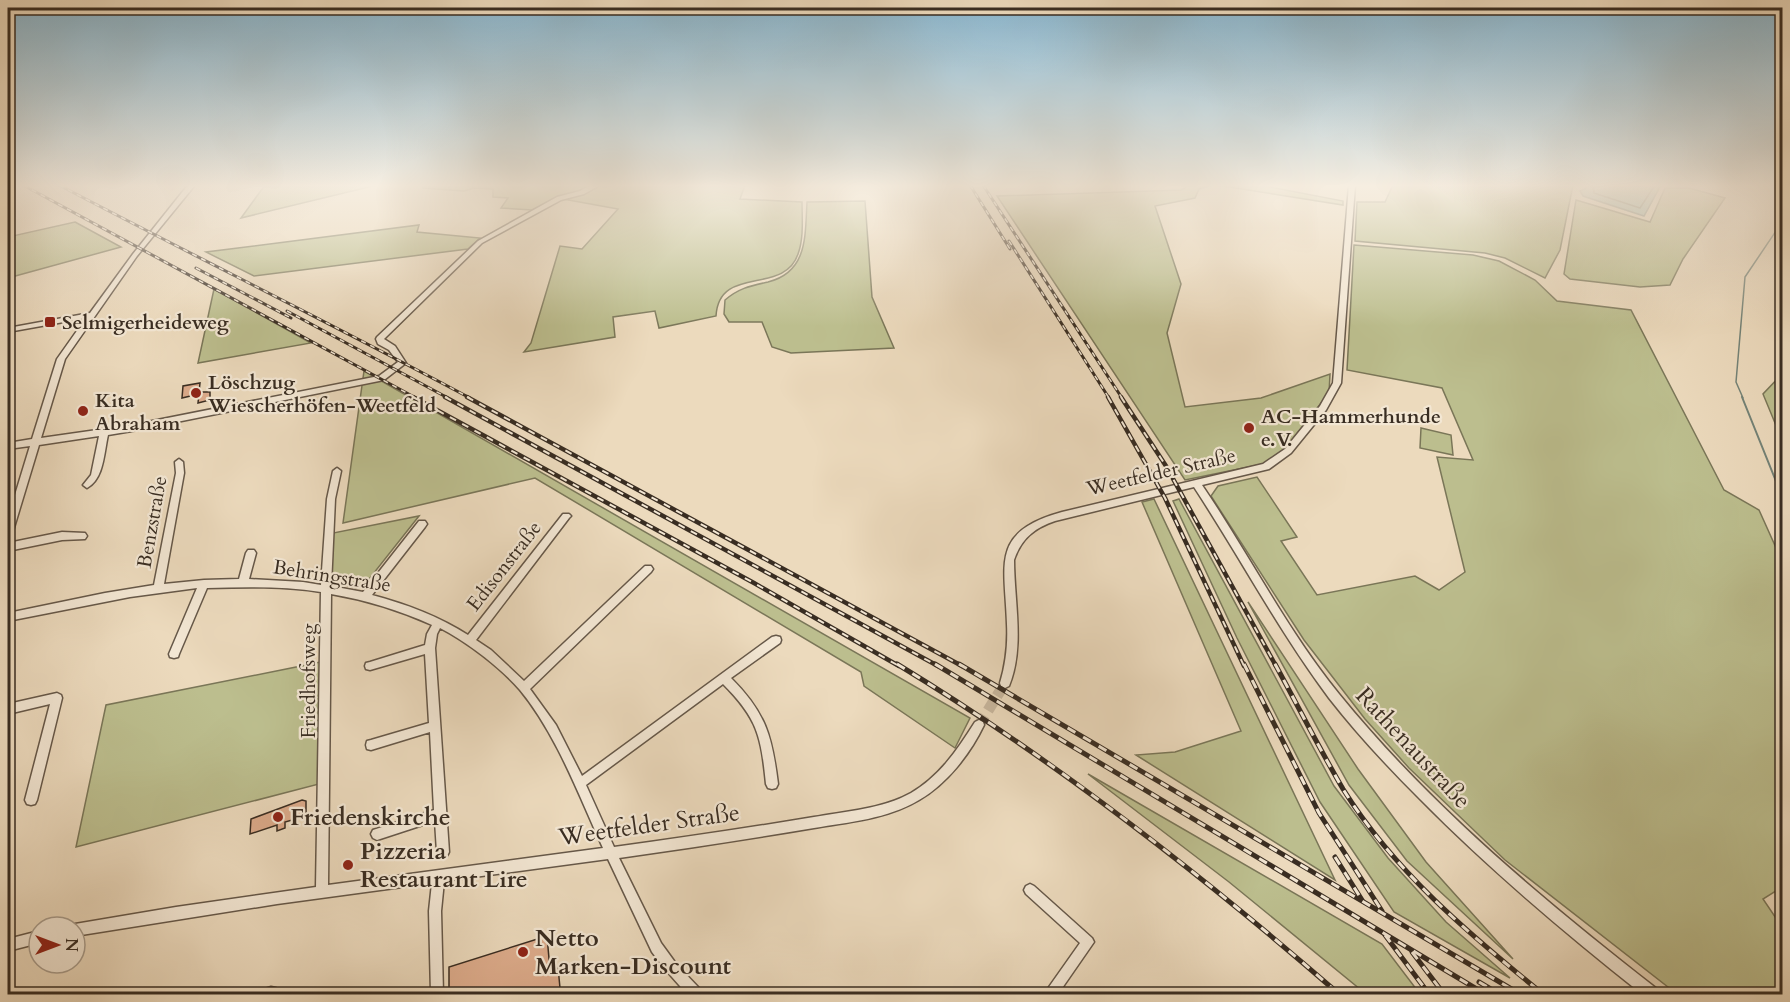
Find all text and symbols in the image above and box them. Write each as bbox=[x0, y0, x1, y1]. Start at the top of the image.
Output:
place label: Selmigerheideweg bbox=[62, 309, 229, 336]
marker: Selmigerheideweg bbox=[43, 315, 57, 329]
place label: Löschzug Wiescherhöfen-Weetfeld bbox=[207, 369, 437, 419]
marker: Löschzug Wiescherhöfen-Weetfeld bbox=[189, 386, 203, 400]
place label: Kita Abraham bbox=[95, 387, 181, 437]
place label: AC-Hammerhunde e.V. bbox=[1261, 403, 1441, 453]
marker: Kita Abraham bbox=[76, 404, 90, 418]
marker: AC-Hammerhunde e.V. bbox=[1242, 421, 1256, 435]
street label: Weetfelder Straße bbox=[1083, 442, 1238, 503]
street label: Benzstraße bbox=[131, 474, 173, 570]
street label: Edisonstraße bbox=[460, 515, 548, 617]
street label: Behringstraße bbox=[271, 553, 393, 599]
street label: Friedhofsweg bbox=[295, 623, 322, 738]
street label: Rathenaustraße bbox=[1348, 680, 1478, 816]
street label: Weetfelder Straße bbox=[555, 796, 742, 854]
place label: Friedenskirche bbox=[290, 801, 451, 834]
marker: Friedenskirche bbox=[271, 810, 285, 824]
place label: Pizzeria Restaurant Lire bbox=[360, 835, 528, 896]
marker: Pizzeria Restaurant Lire bbox=[341, 858, 355, 872]
north arrow bbox=[27, 915, 87, 975]
place label: Netto Marken-Discount bbox=[535, 922, 731, 983]
text: N bbox=[60, 938, 82, 952]
marker: Netto Marken-Discount bbox=[516, 945, 530, 959]

